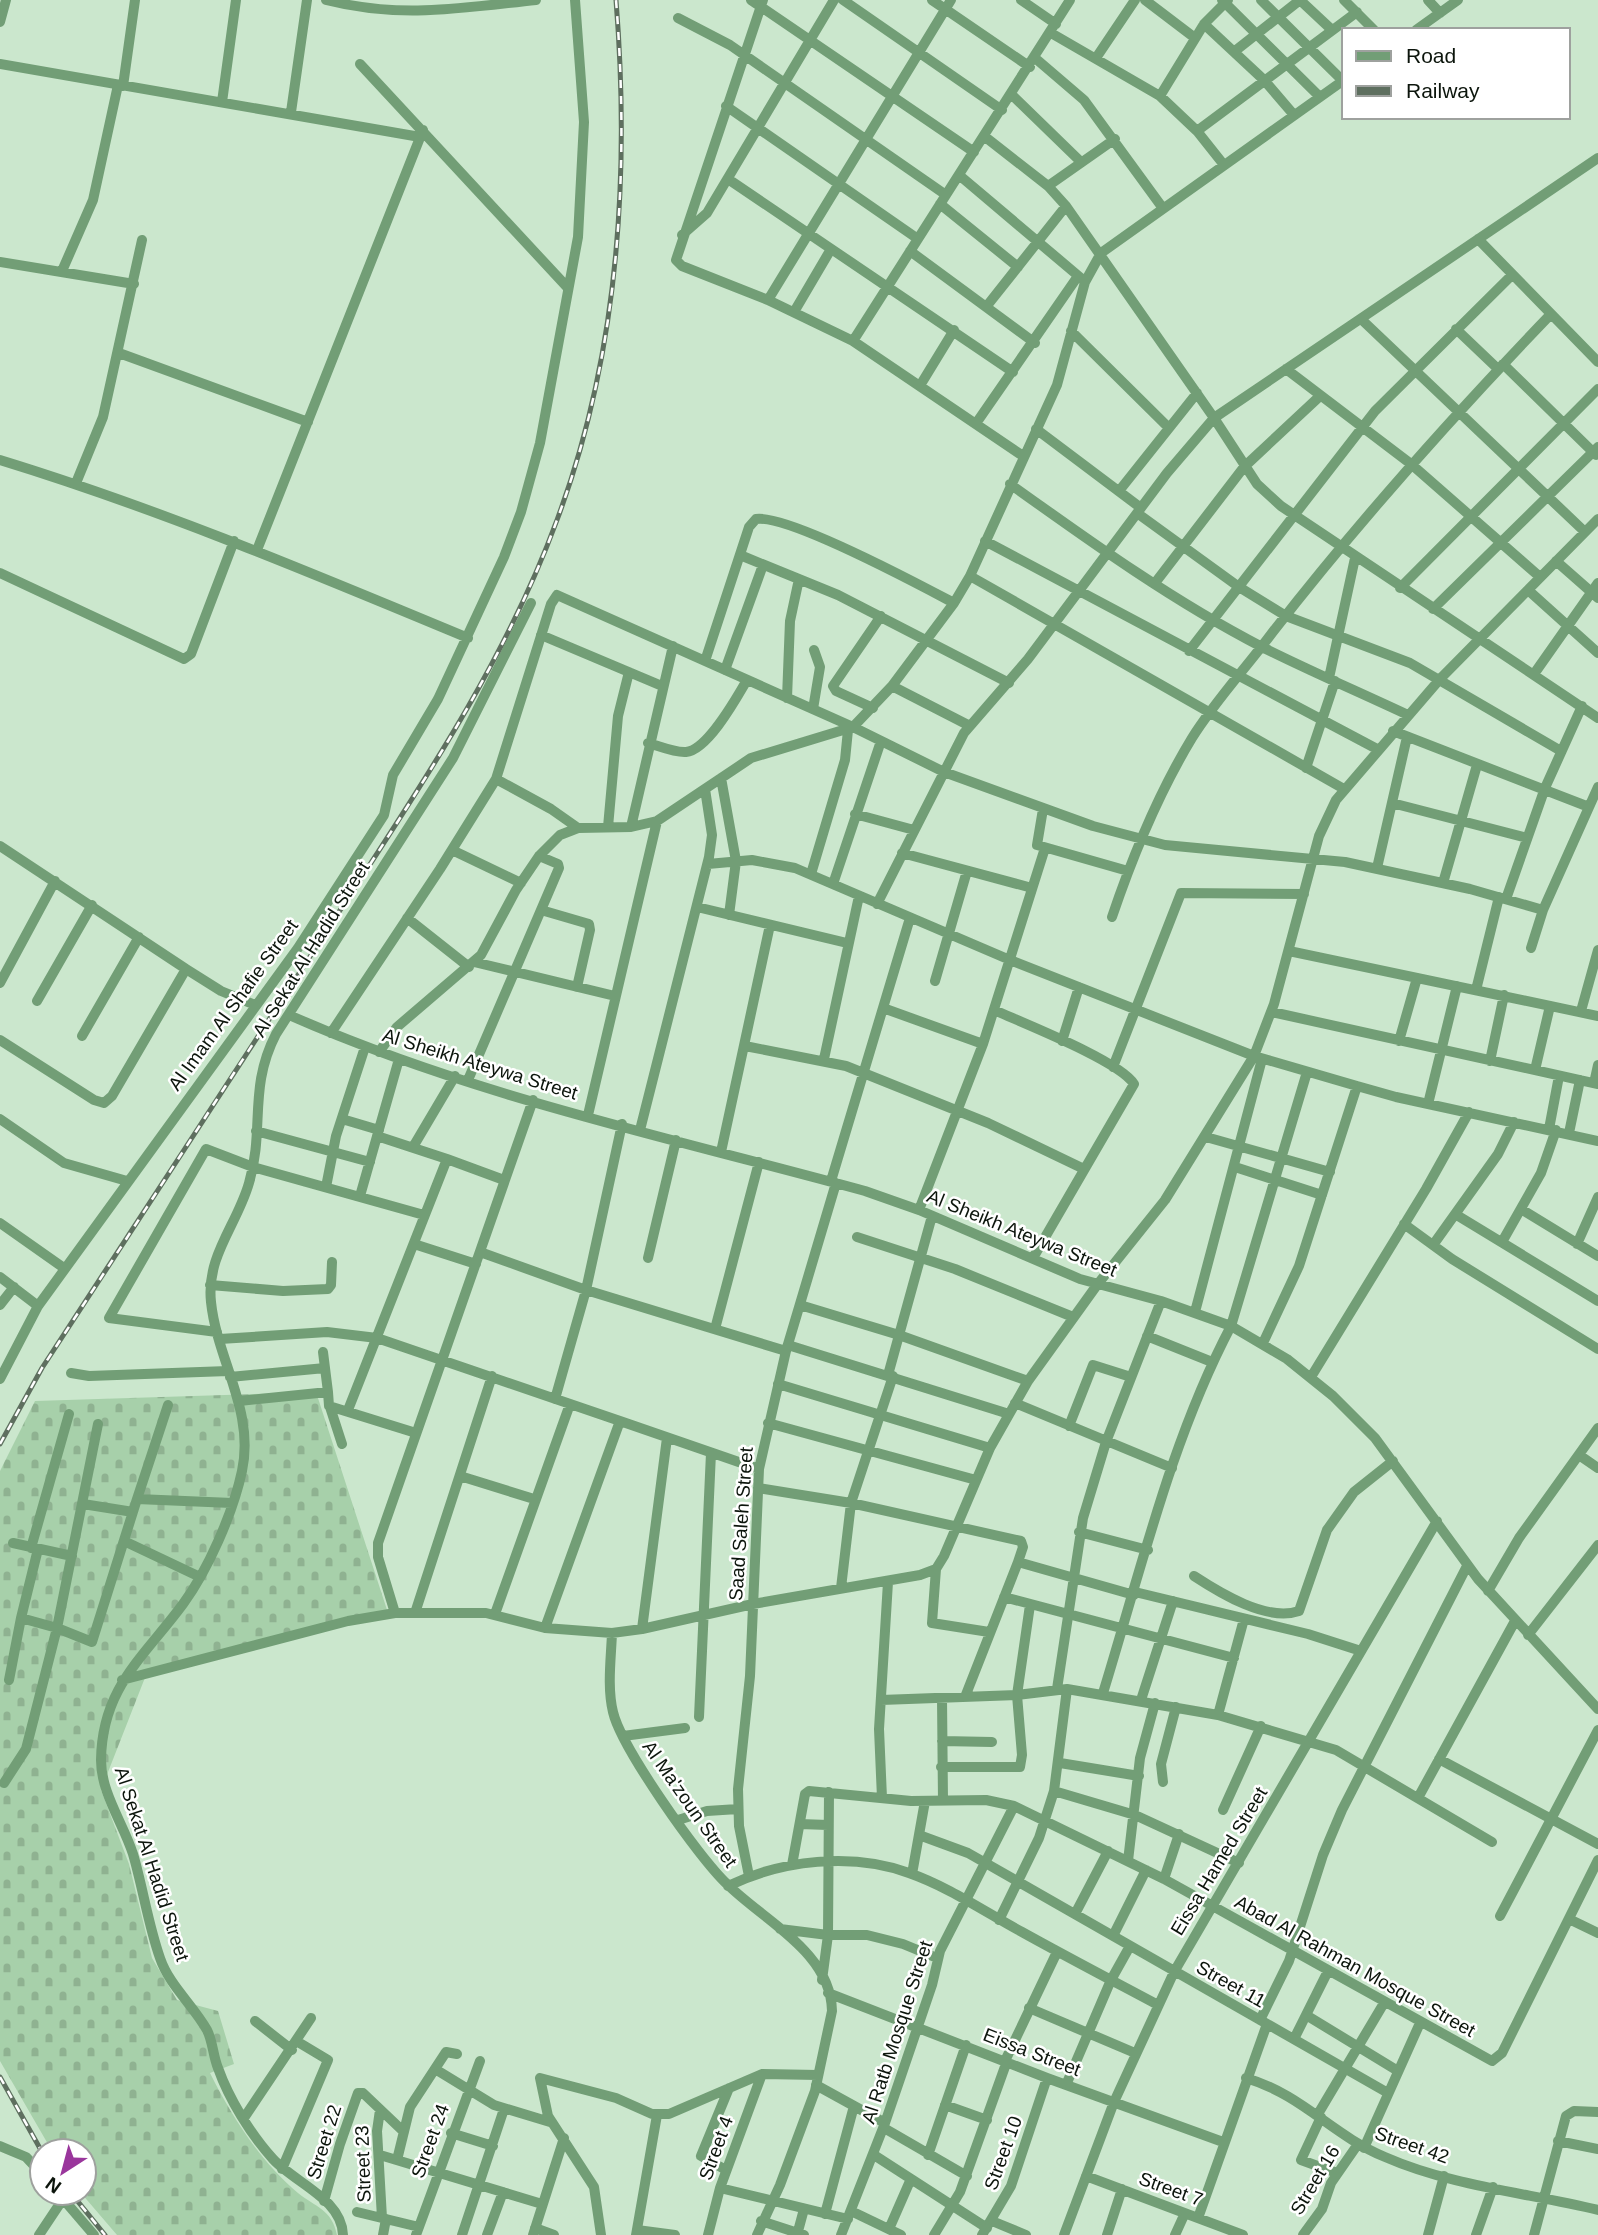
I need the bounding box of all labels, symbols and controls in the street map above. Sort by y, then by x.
legend [1342,28,1570,119]
text: Road [1406,44,1456,67]
text: Railway [1406,79,1480,102]
street label: Al Sekat Al Hadid Street [248,857,374,1041]
street label: Al Imam Al Shafie Street [164,915,302,1094]
street label: Al Sheikh Ateywa Street [380,1024,581,1104]
street label: Al Sheikh Ateywa Street [924,1185,1121,1281]
street label: Saad Saleh Street [725,1446,757,1602]
street label: Al Ma'zoun Street [639,1737,742,1872]
street label: Al Sekat Al Hadid Street [111,1764,194,1964]
street label: Eissa Hamed Street [1166,1783,1272,1939]
street label: Abad Al Rahman Mosque Street [1231,1891,1479,2041]
street label: Al Ratb Mosque Street [857,1937,937,2126]
street label: Street 11 [1193,1956,1269,2012]
street label: Eissa Street [980,2024,1084,2080]
street label: Street 24 [407,2101,453,2181]
street label: Street 22 [303,2102,345,2182]
street label: Street 4 [695,2113,737,2183]
street label: Street 10 [980,2113,1026,2193]
street label: Street 42 [1372,2123,1452,2167]
street label: Street 23 [351,2125,375,2203]
north arrow [28,2137,98,2207]
street label: Street 16 [1286,2142,1344,2218]
street label: Street 7 [1136,2168,1206,2210]
text: N [42,2173,65,2198]

